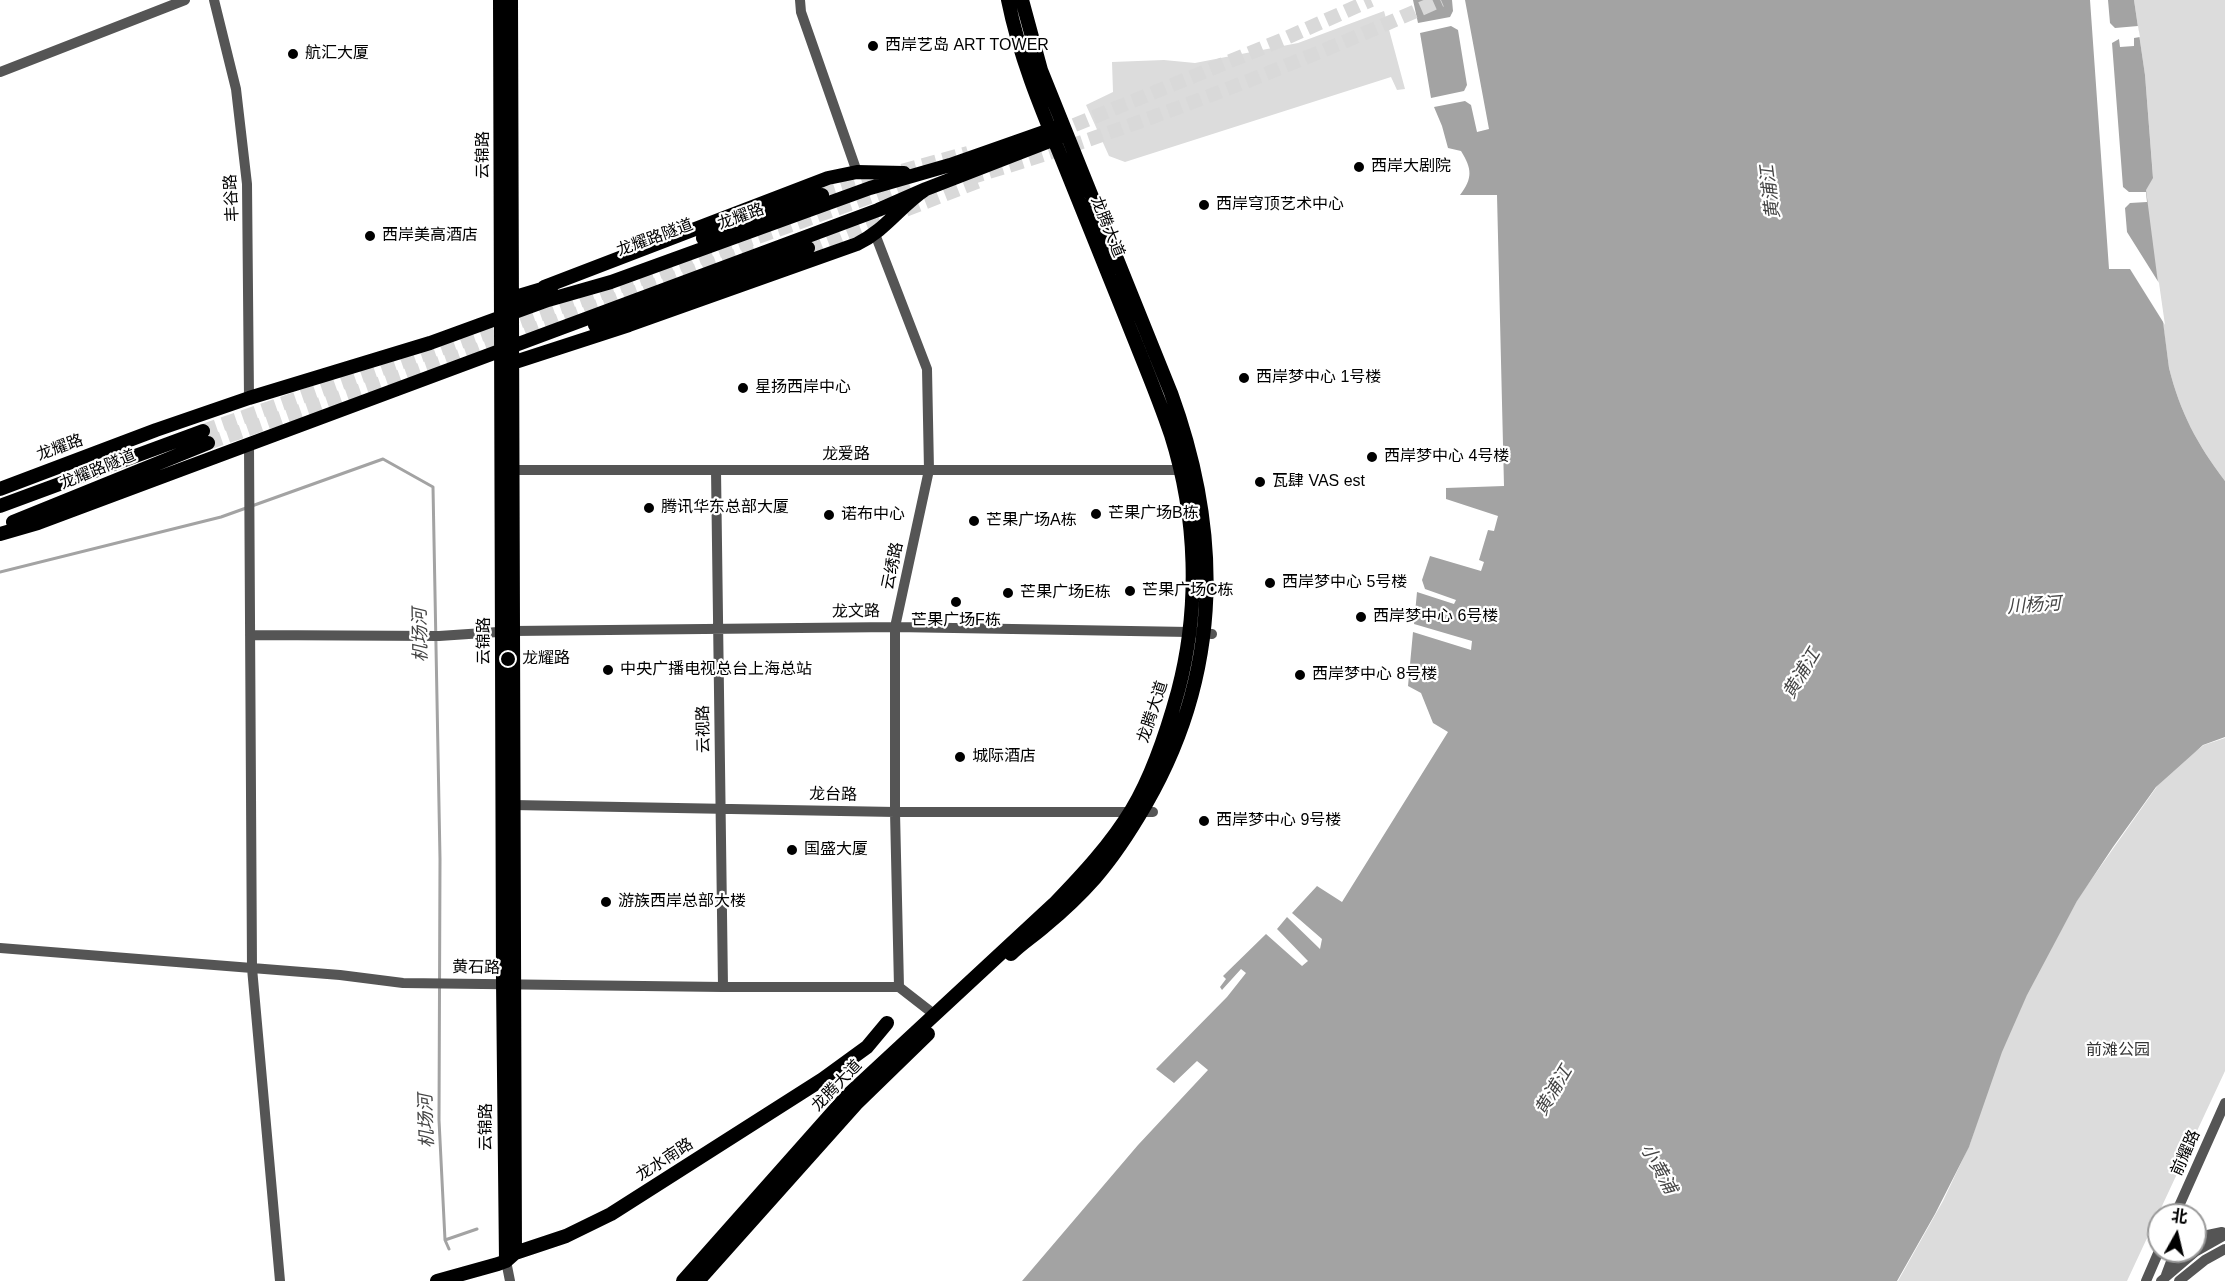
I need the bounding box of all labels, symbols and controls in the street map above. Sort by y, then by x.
place label: 西岸艺岛 ART TOWER [885,36,1049,56]
marker: 西岸艺岛 ART TOWER [866,39,880,53]
place label: 航汇大厦 [305,44,369,64]
marker: 航汇大厦 [286,47,300,61]
street label: 云锦路 [474,131,494,179]
place label: 西岸大剧院 [1371,157,1451,177]
marker: 西岸大剧院 [1352,160,1366,174]
water label: 黄浦江 [1757,164,1785,220]
street label: 丰谷路 [221,174,243,222]
street label: 龙腾大道 [1086,194,1128,260]
place label: 西岸穹顶艺术中心 [1216,195,1344,215]
marker: 西岸穹顶艺术中心 [1197,198,1211,212]
street label: 龙耀路 [715,200,767,234]
street label: 龙耀路隧道 [614,215,696,261]
place label: 西岸美高酒店 [382,226,478,246]
marker: 西岸美高酒店 [363,229,377,243]
place label: 西岸梦中心 1号楼 [1256,368,1381,388]
marker: 西岸梦中心 1号楼 [1237,371,1251,385]
place label: 星扬西岸中心 [755,378,851,398]
marker: 星扬西岸中心 [736,381,750,395]
street label: 龙耀路 [34,431,86,465]
street label: 龙爱路 [822,445,870,465]
street label: 龙耀路隧道 [57,446,139,494]
place label: 西岸梦中心 4号楼 [1384,447,1509,467]
marker: 西岸梦中心 4号楼 [1365,450,1379,464]
place label: 瓦肆 VAS est [1272,472,1365,492]
marker: 瓦肆 VAS est [1253,475,1267,489]
place label: 腾讯华东总部大厦 [661,498,789,518]
marker: 腾讯华东总部大厦 [642,501,656,515]
place label: 芒果广场B栋 [1108,504,1199,524]
place label: 诺布中心 [841,505,905,525]
marker: 芒果广场B栋 [1089,507,1103,521]
marker: 诺布中心 [822,508,836,522]
place label: 芒果广场A栋 [986,511,1077,531]
marker: 芒果广场A栋 [967,514,981,528]
street label: 云绣路 [879,541,907,591]
place label: 西岸梦中心 5号楼 [1282,573,1407,593]
marker: 西岸梦中心 5号楼 [1263,576,1277,590]
place label: 芒果广场C栋 [1142,581,1234,601]
place label: 芒果广场E栋 [1020,583,1111,603]
marker: 芒果广场C栋 [1123,584,1137,598]
marker: 芒果广场E栋 [1001,586,1015,600]
water label: 川杨河 [2006,593,2062,619]
marker: 芒果广场F栋 [949,595,963,609]
street label: 龙文路 [832,602,880,622]
place label: 西岸梦中心 6号楼 [1373,607,1498,627]
water label: 机场河 [410,608,432,662]
marker: 西岸梦中心 6号楼 [1354,610,1368,624]
place label: 芒果广场F栋 [911,611,1001,631]
street label: 云锦路 [475,617,495,665]
water label: 黄浦江 [1779,645,1825,703]
place label: 龙耀路 [522,649,570,669]
marker: 龙耀路 [499,650,517,668]
place label: 中央广播电视总台上海总站 [620,660,812,680]
marker: 中央广播电视总台上海总站 [601,663,615,677]
place label: 西岸梦中心 8号楼 [1312,665,1437,685]
marker: 西岸梦中心 8号楼 [1293,668,1307,682]
street label: 龙腾大道 [1134,679,1172,745]
street label: 云视路 [694,705,714,753]
place label: 城际酒店 [972,747,1036,767]
marker: 城际酒店 [953,750,967,764]
street label: 龙台路 [809,785,857,805]
place label: 西岸梦中心 9号楼 [1216,811,1341,831]
marker: 西岸梦中心 9号楼 [1197,814,1211,828]
place label: 国盛大厦 [804,840,868,860]
marker: 国盛大厦 [785,843,799,857]
place label: 游族西岸总部大楼 [618,892,746,912]
marker: 游族西岸总部大楼 [599,895,613,909]
street label: 黄石路 [452,958,500,978]
park label: 前滩公园 [2086,1041,2150,1061]
street label: 龙腾大道 [808,1056,866,1116]
water label: 黄浦江 [1531,1062,1577,1120]
water label: 机场河 [415,1094,439,1148]
street label: 云锦路 [477,1103,497,1151]
street label: 前耀路 [2167,1127,2205,1179]
street label: 龙水南路 [633,1135,697,1185]
water label: 小黄浦 [1635,1140,1681,1198]
north arrow [2147,1203,2207,1263]
text: 北 [2170,1207,2188,1226]

